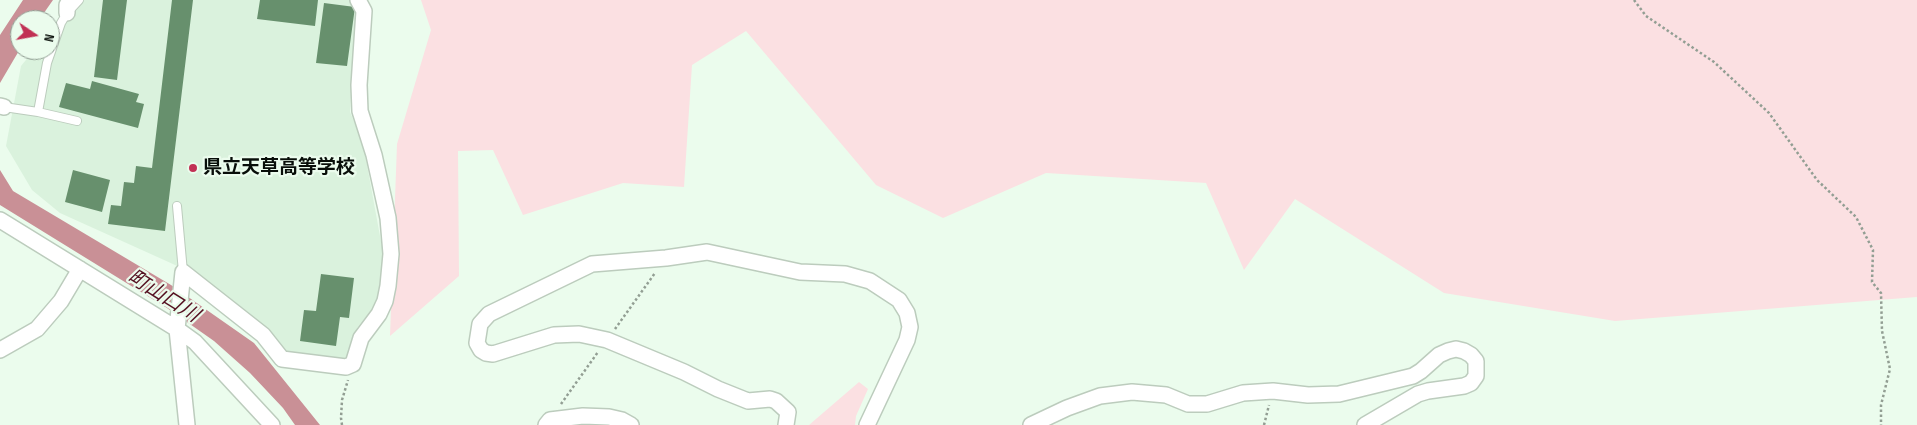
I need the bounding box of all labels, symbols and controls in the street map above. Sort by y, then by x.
north arrow [10,10,60,60]
text: N [40,33,58,43]
place label: 県立天草高等学校 [203,157,355,179]
marker: 県立天草高等学校 [187,162,199,174]
water label: 町山口川 [123,266,203,328]

